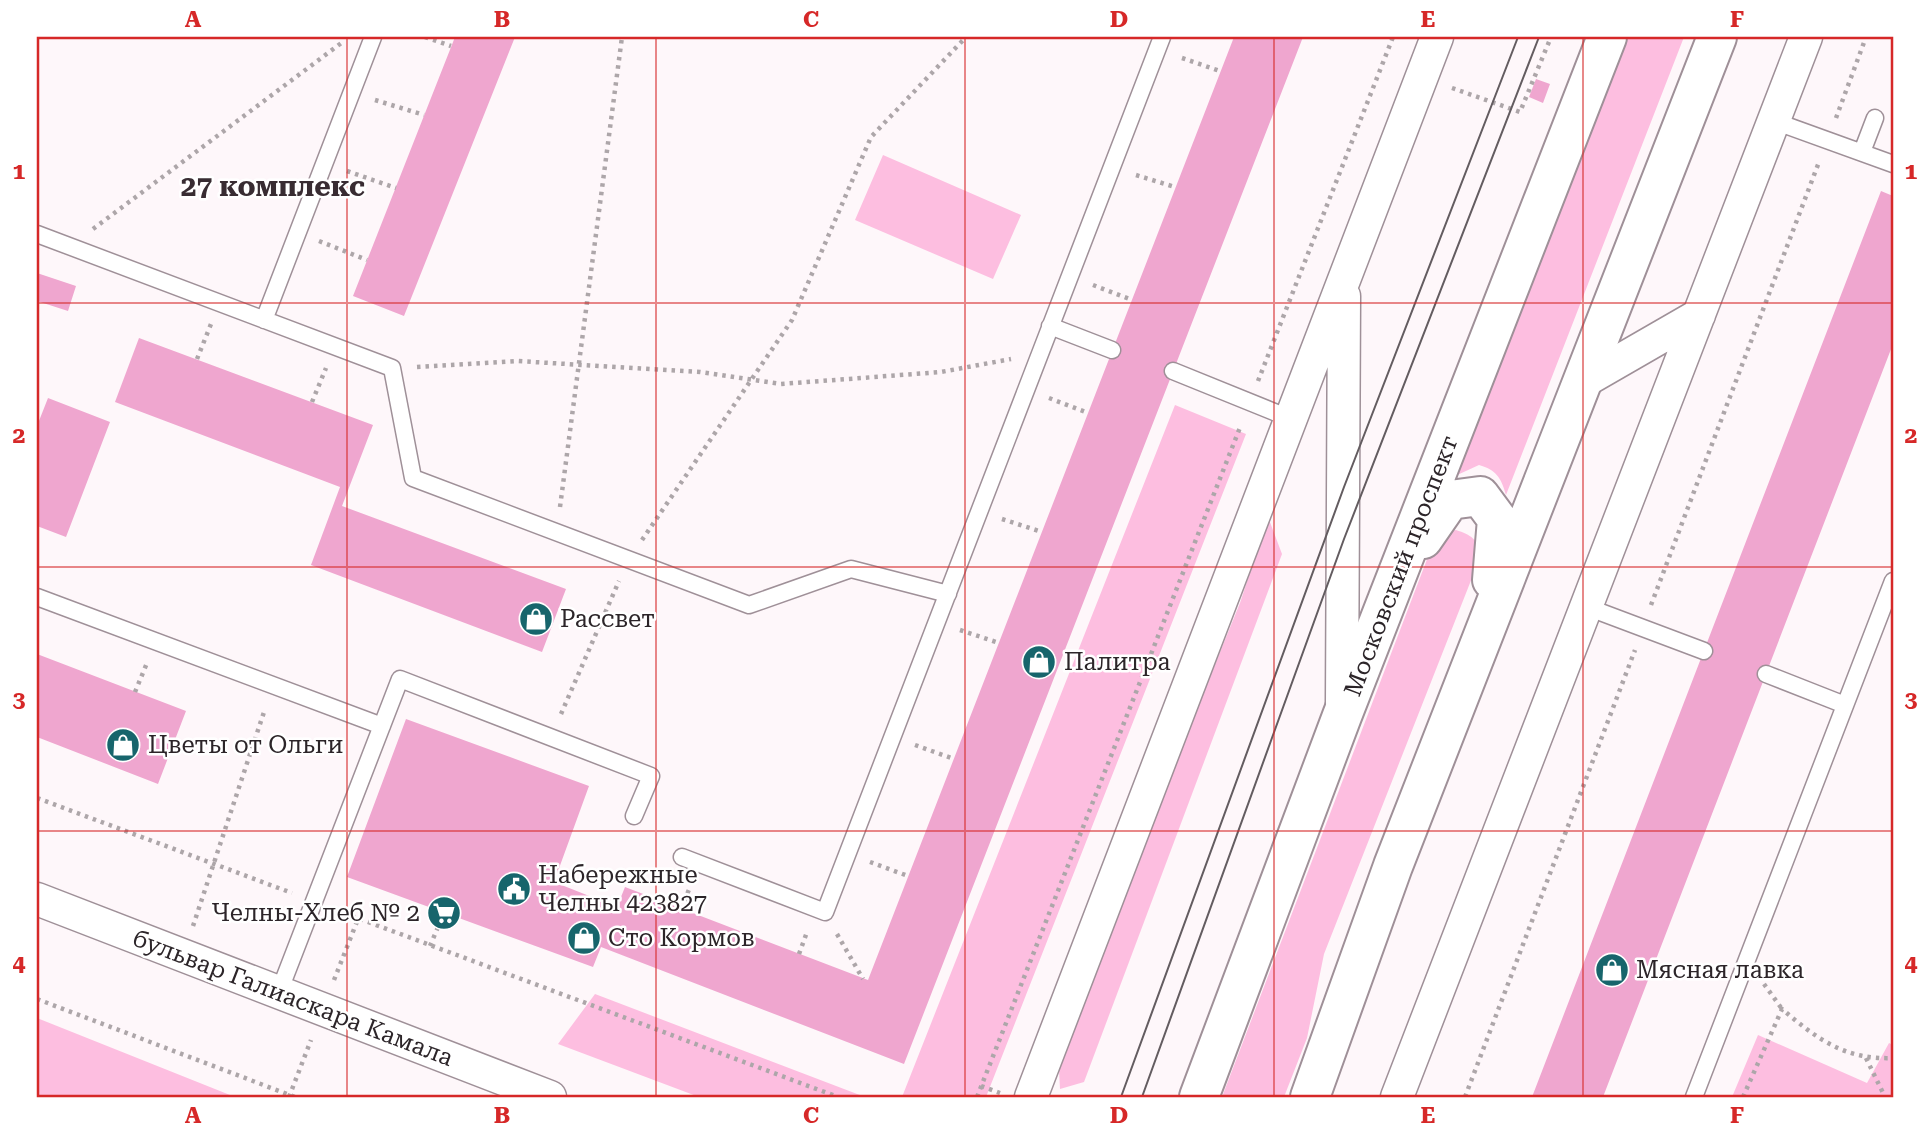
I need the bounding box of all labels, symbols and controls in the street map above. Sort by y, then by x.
text: A [185,6,202,33]
text: B [494,6,510,33]
text: C [803,6,819,33]
text: D [1110,6,1128,33]
text: E [1421,6,1435,33]
text: F [1730,6,1744,33]
text: 1 [13,158,26,185]
text: 1 [1905,158,1918,185]
district label: 27 комплекс [181,170,365,203]
text: 2 [13,422,25,449]
text: 2 [1905,422,1917,449]
street label: Московский проспект [1338,432,1464,700]
shop icon: Рассвет [517,600,555,638]
place label: Рассвет [560,605,655,633]
shop icon: Палитра [1020,643,1058,681]
place label: Палитра [1064,648,1170,676]
text: 3 [13,686,26,713]
text: 3 [1905,686,1918,713]
shop icon: Цветы от Ольги [104,726,142,764]
place label: Цветы от Ольги [148,731,343,759]
place label: Набережные Челны 423827 [538,861,707,917]
public building icon: Набережные Челны 423827 [495,870,533,908]
supermarket icon: Челны-Хлеб № 2 [425,894,463,932]
place label: Челны-Хлеб № 2 [211,899,420,927]
shop icon: Сто Кормов [565,919,603,957]
street label: бульвар Галиаскара Камала [129,924,457,1072]
place label: Сто Кормов [608,924,755,952]
text: 4 [13,950,26,977]
text: 4 [1905,950,1918,977]
shop icon: Мясная лавка [1593,951,1631,989]
place label: Мясная лавка [1636,956,1804,984]
text: A [185,1102,202,1129]
text: B [494,1102,510,1129]
text: C [803,1102,819,1129]
text: D [1110,1102,1128,1129]
text: E [1421,1102,1435,1129]
text: F [1730,1102,1744,1129]

